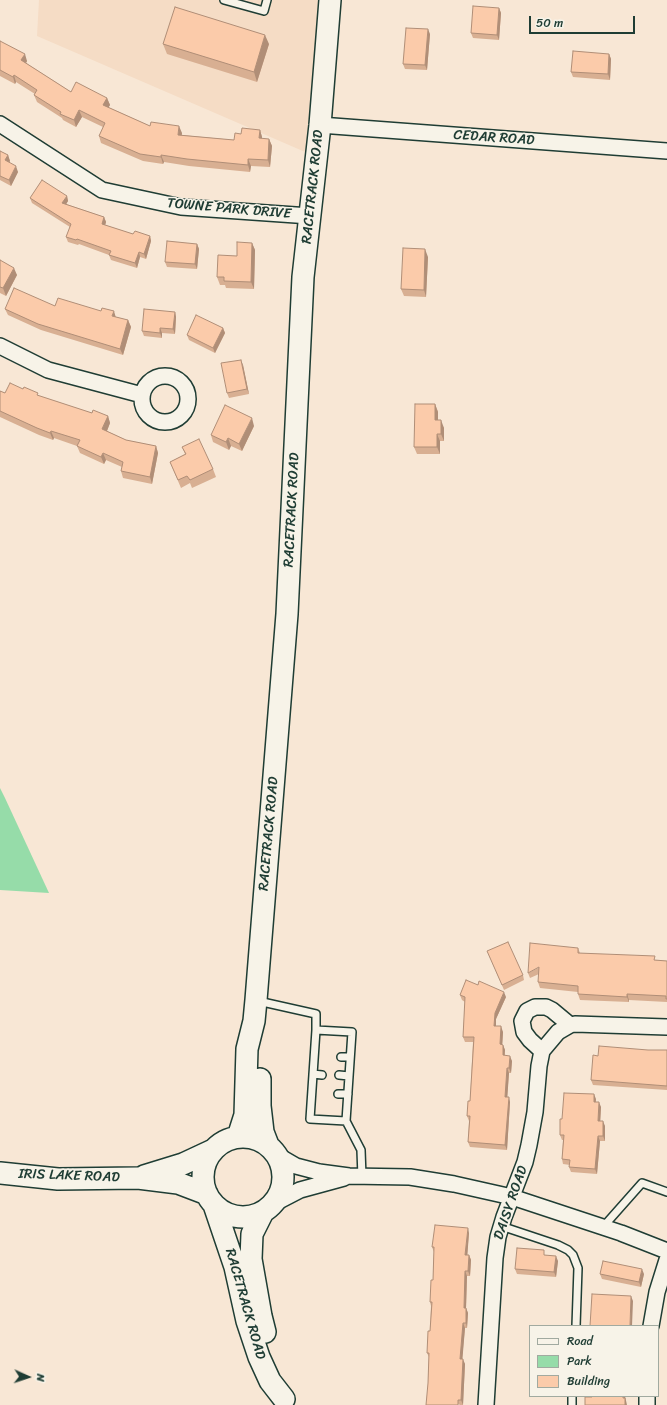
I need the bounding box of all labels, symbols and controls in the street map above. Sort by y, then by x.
scale bar [531,8,637,34]
text: 50 m [536,12,563,34]
street label: CEDAR ROAD [453,127,535,149]
street label: RACETRACK ROAD [299,129,327,245]
street label: TOWNE PARK DRIVE [166,195,292,223]
street label: RACETRACK ROAD [281,452,303,568]
street label: RACETRACK ROAD [256,776,282,892]
street label: DAISY ROAD [491,1164,531,1242]
street label: IRIS LAKE ROAD [18,1166,120,1186]
street label: RACETRACK ROAD [221,1247,269,1361]
legend [529,1325,659,1397]
text: Road [567,1330,593,1352]
text: Park [567,1350,592,1372]
north arrow [8,1357,48,1397]
text: Building [567,1370,610,1392]
text: N [31,1373,50,1382]

